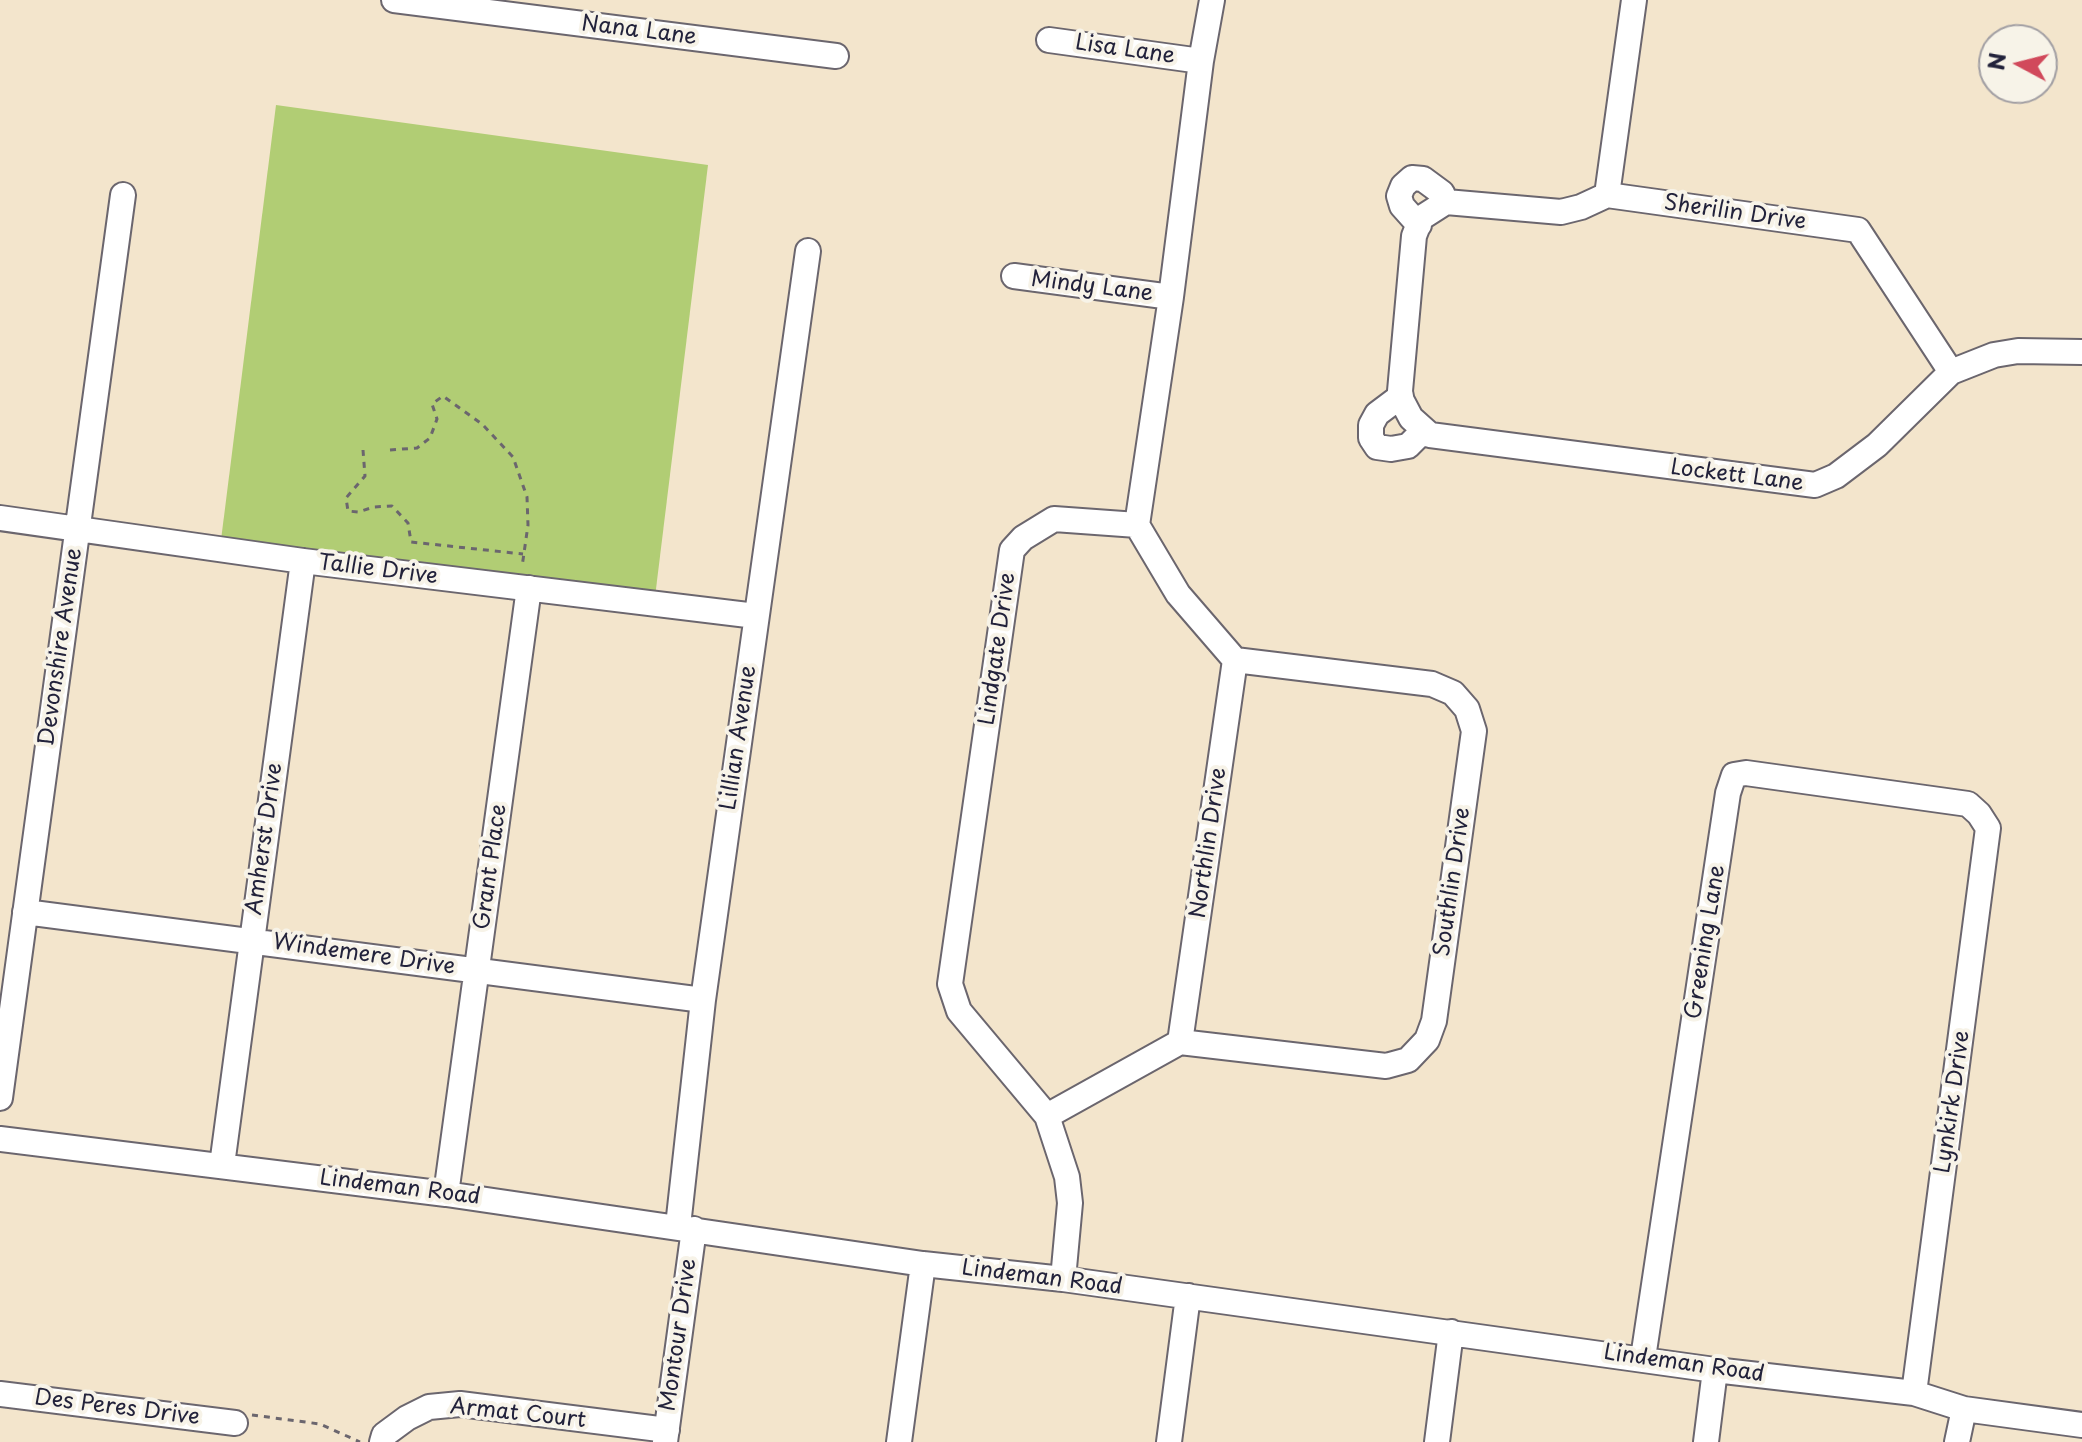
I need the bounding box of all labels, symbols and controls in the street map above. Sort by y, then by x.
street label: Nana Lane [580,11,698,51]
north arrow [1978,24,2058,104]
street label: Lisa Lane [1073,30,1177,70]
text: N [1978,51,2013,72]
street label: Sherilin Drive [1662,190,1808,236]
street label: Mindy Lane [1029,266,1155,308]
street label: Lockett Lane [1669,455,1805,497]
street label: Devonshire Avenue [34,546,88,748]
street label: Tallie Drive [317,550,439,590]
street label: Lindgate Drive [974,571,1022,727]
street label: Lillian Avenue [716,664,762,812]
street label: Amherst Drive [241,761,289,917]
street label: Northlin Drive [1185,766,1233,920]
street label: Grant Place [469,803,513,931]
street label: Southlin Drive [1429,806,1477,958]
street label: Greening Lane [1681,863,1731,1021]
street label: Windemere Drive [271,929,457,981]
street label: Lynkirk Drive [1930,1029,1976,1175]
street label: Lindeman Road [318,1165,482,1211]
street label: Lindeman Road [960,1255,1124,1301]
street label: Montour Drive [655,1257,703,1413]
street label: Lindeman Road [1602,1340,1766,1388]
street label: Des Peres Drive [33,1385,201,1431]
street label: Armat Court [449,1394,587,1434]

